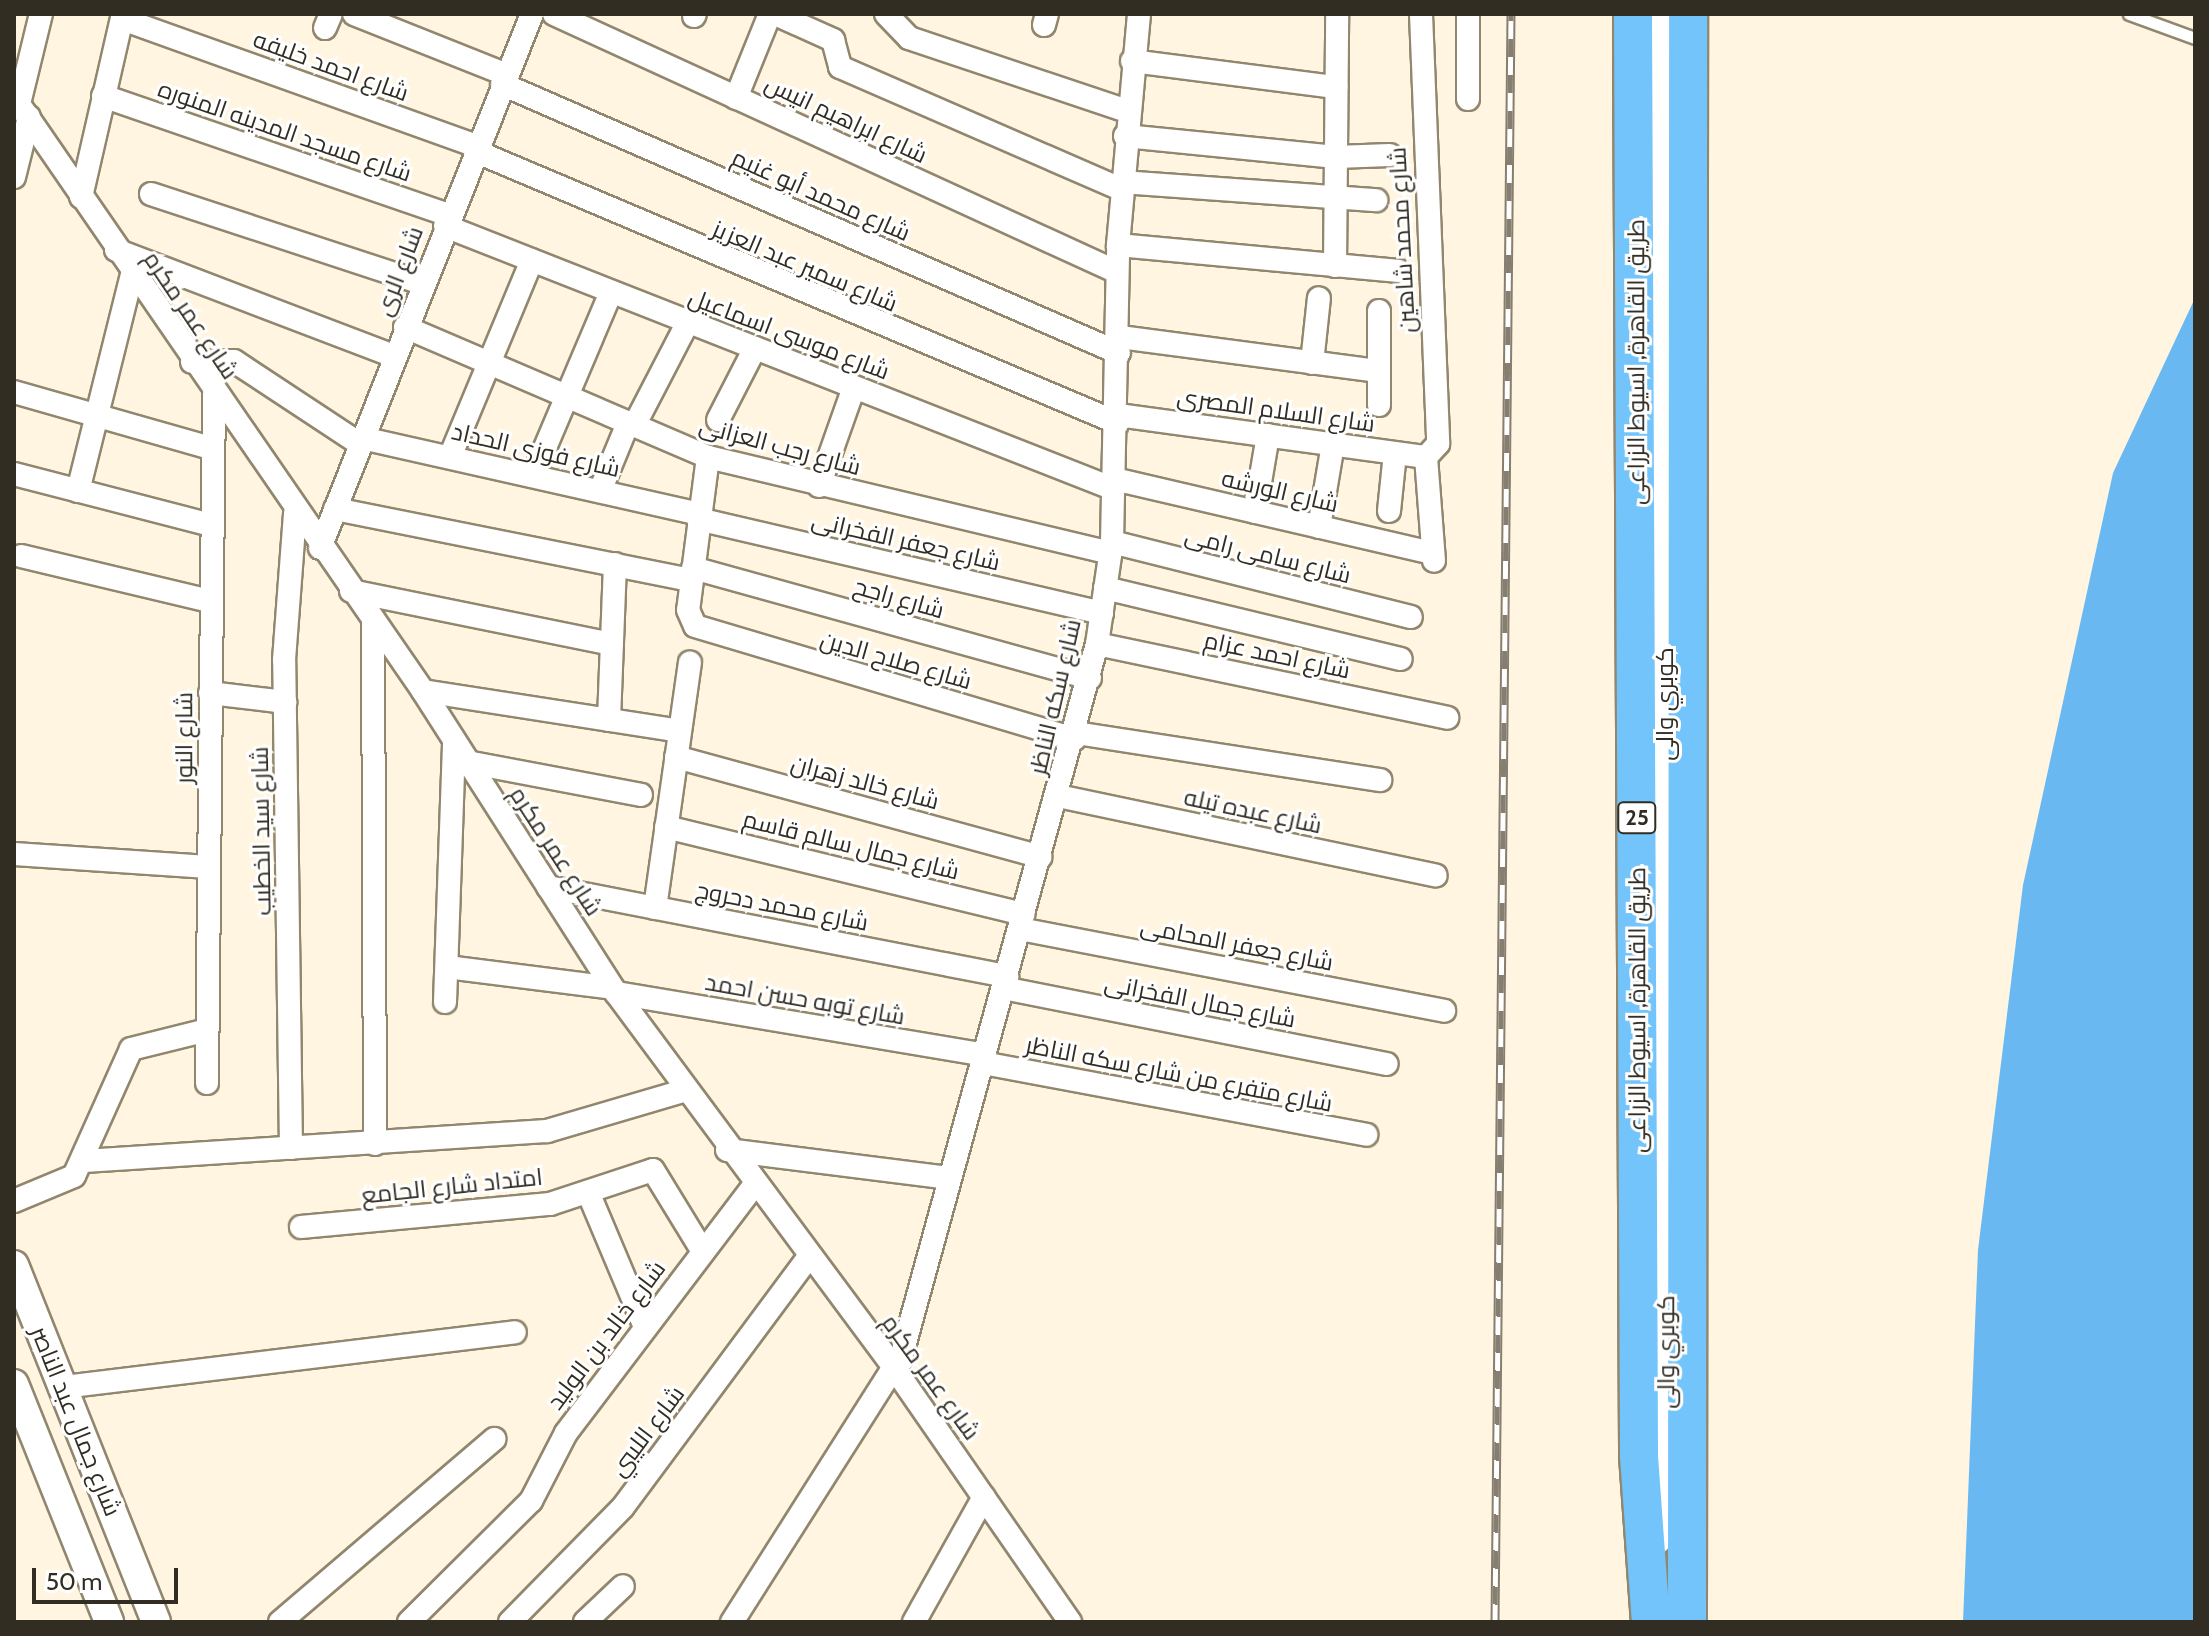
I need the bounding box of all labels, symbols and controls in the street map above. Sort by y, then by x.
street label: شارع احمد خليفه [249,25,413,107]
street label: شارع ابراهيم انيس [760,69,932,169]
street label: شارع مسجد المدينه المنوره [155,74,415,188]
street label: شارع محمد أبو غنيم [727,143,915,247]
street label: شارع محمد شاهين [1383,146,1421,334]
street label: شارع سمير عبد العزيز [708,214,902,318]
street label: طريق القاهرة, اسيوط الزراعى [1622,219,1650,505]
street label: شارع الرى [369,222,429,320]
street label: شارع عمر مكرم [138,245,244,385]
street label: شارع موسى اسماعيل [684,282,894,386]
street label: شارع السلام المصرى [1175,382,1377,438]
street label: شارع رجب العزانى [696,411,864,481]
street label: شارع فوزى الحداد [449,417,623,483]
street label: شارع الورشه [1219,464,1341,518]
street label: شارع جعفر الفخرانى [809,505,1003,577]
street label: شارع سامى رامى [1182,520,1354,590]
street label: شارع راجح [850,571,948,625]
street label: شارع سكه الناظر [1023,616,1087,778]
street label: شارع صلاح الدين [817,625,975,695]
street label: شارع احمد عزام [1201,625,1353,685]
street label: كوبري والى [1651,647,1679,761]
street label: شارع النور [170,692,198,784]
street label: شارع سيد الخطيب [245,746,277,916]
street label: شارع خالد زهران [788,748,942,816]
street label: شارع عمر مكرم [504,781,608,921]
street label: شارع عبده تيله [1181,782,1325,840]
road number: 25 [1617,800,1657,836]
street label: شارع جمال سالم قاسم [740,804,962,886]
street label: طريق القاهرة, اسيوط الزراعى [1623,867,1651,1153]
street label: شارع محمد دحروج [693,875,871,937]
street label: شارع جعفر المحامى [1138,911,1336,977]
street label: شارع توبه حسن احمد [703,967,907,1031]
street label: شارع جمال الفخرانى [1102,968,1298,1034]
street label: شارع متفرع من شارع سكه الناظر [1023,1030,1335,1118]
street label: امتداد شارع الجامع [360,1162,544,1210]
street label: شارع خالد بن الوليد [541,1255,671,1415]
street label: كوبري والى [1652,1295,1680,1409]
street label: شارع عمر مكرم [876,1309,986,1445]
street label: شارع جمال عبد الناصر [25,1322,127,1520]
street label: شارع الليبي [604,1380,690,1482]
scale bar [36,1552,182,1602]
text: 50 m [46,1567,102,1596]

